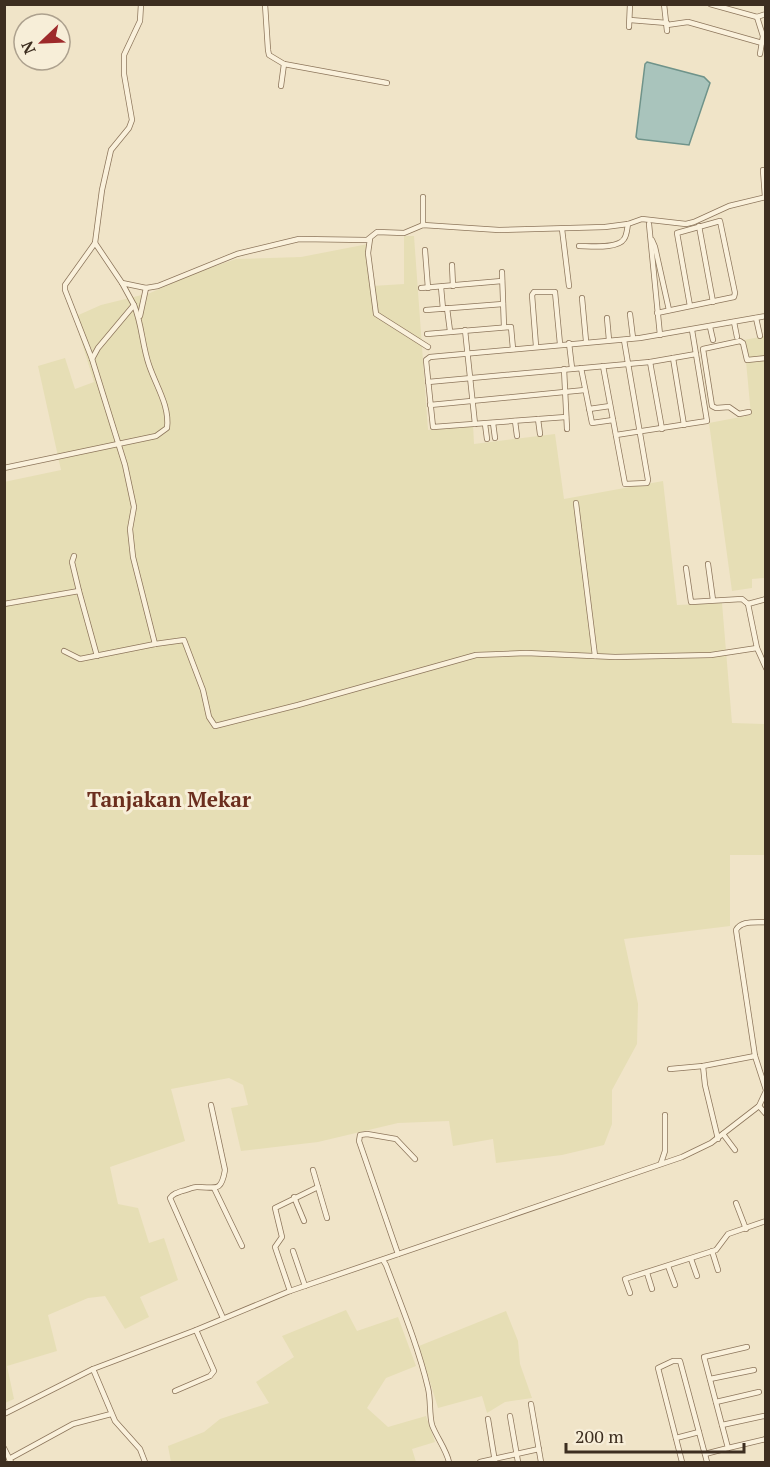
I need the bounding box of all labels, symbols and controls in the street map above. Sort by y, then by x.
north arrow [12,12,72,72]
text: N [16,38,41,58]
district label: Tanjakan Mekar [87,785,251,813]
scale bar [566,1416,744,1454]
text: 200 m [575,1424,624,1448]

